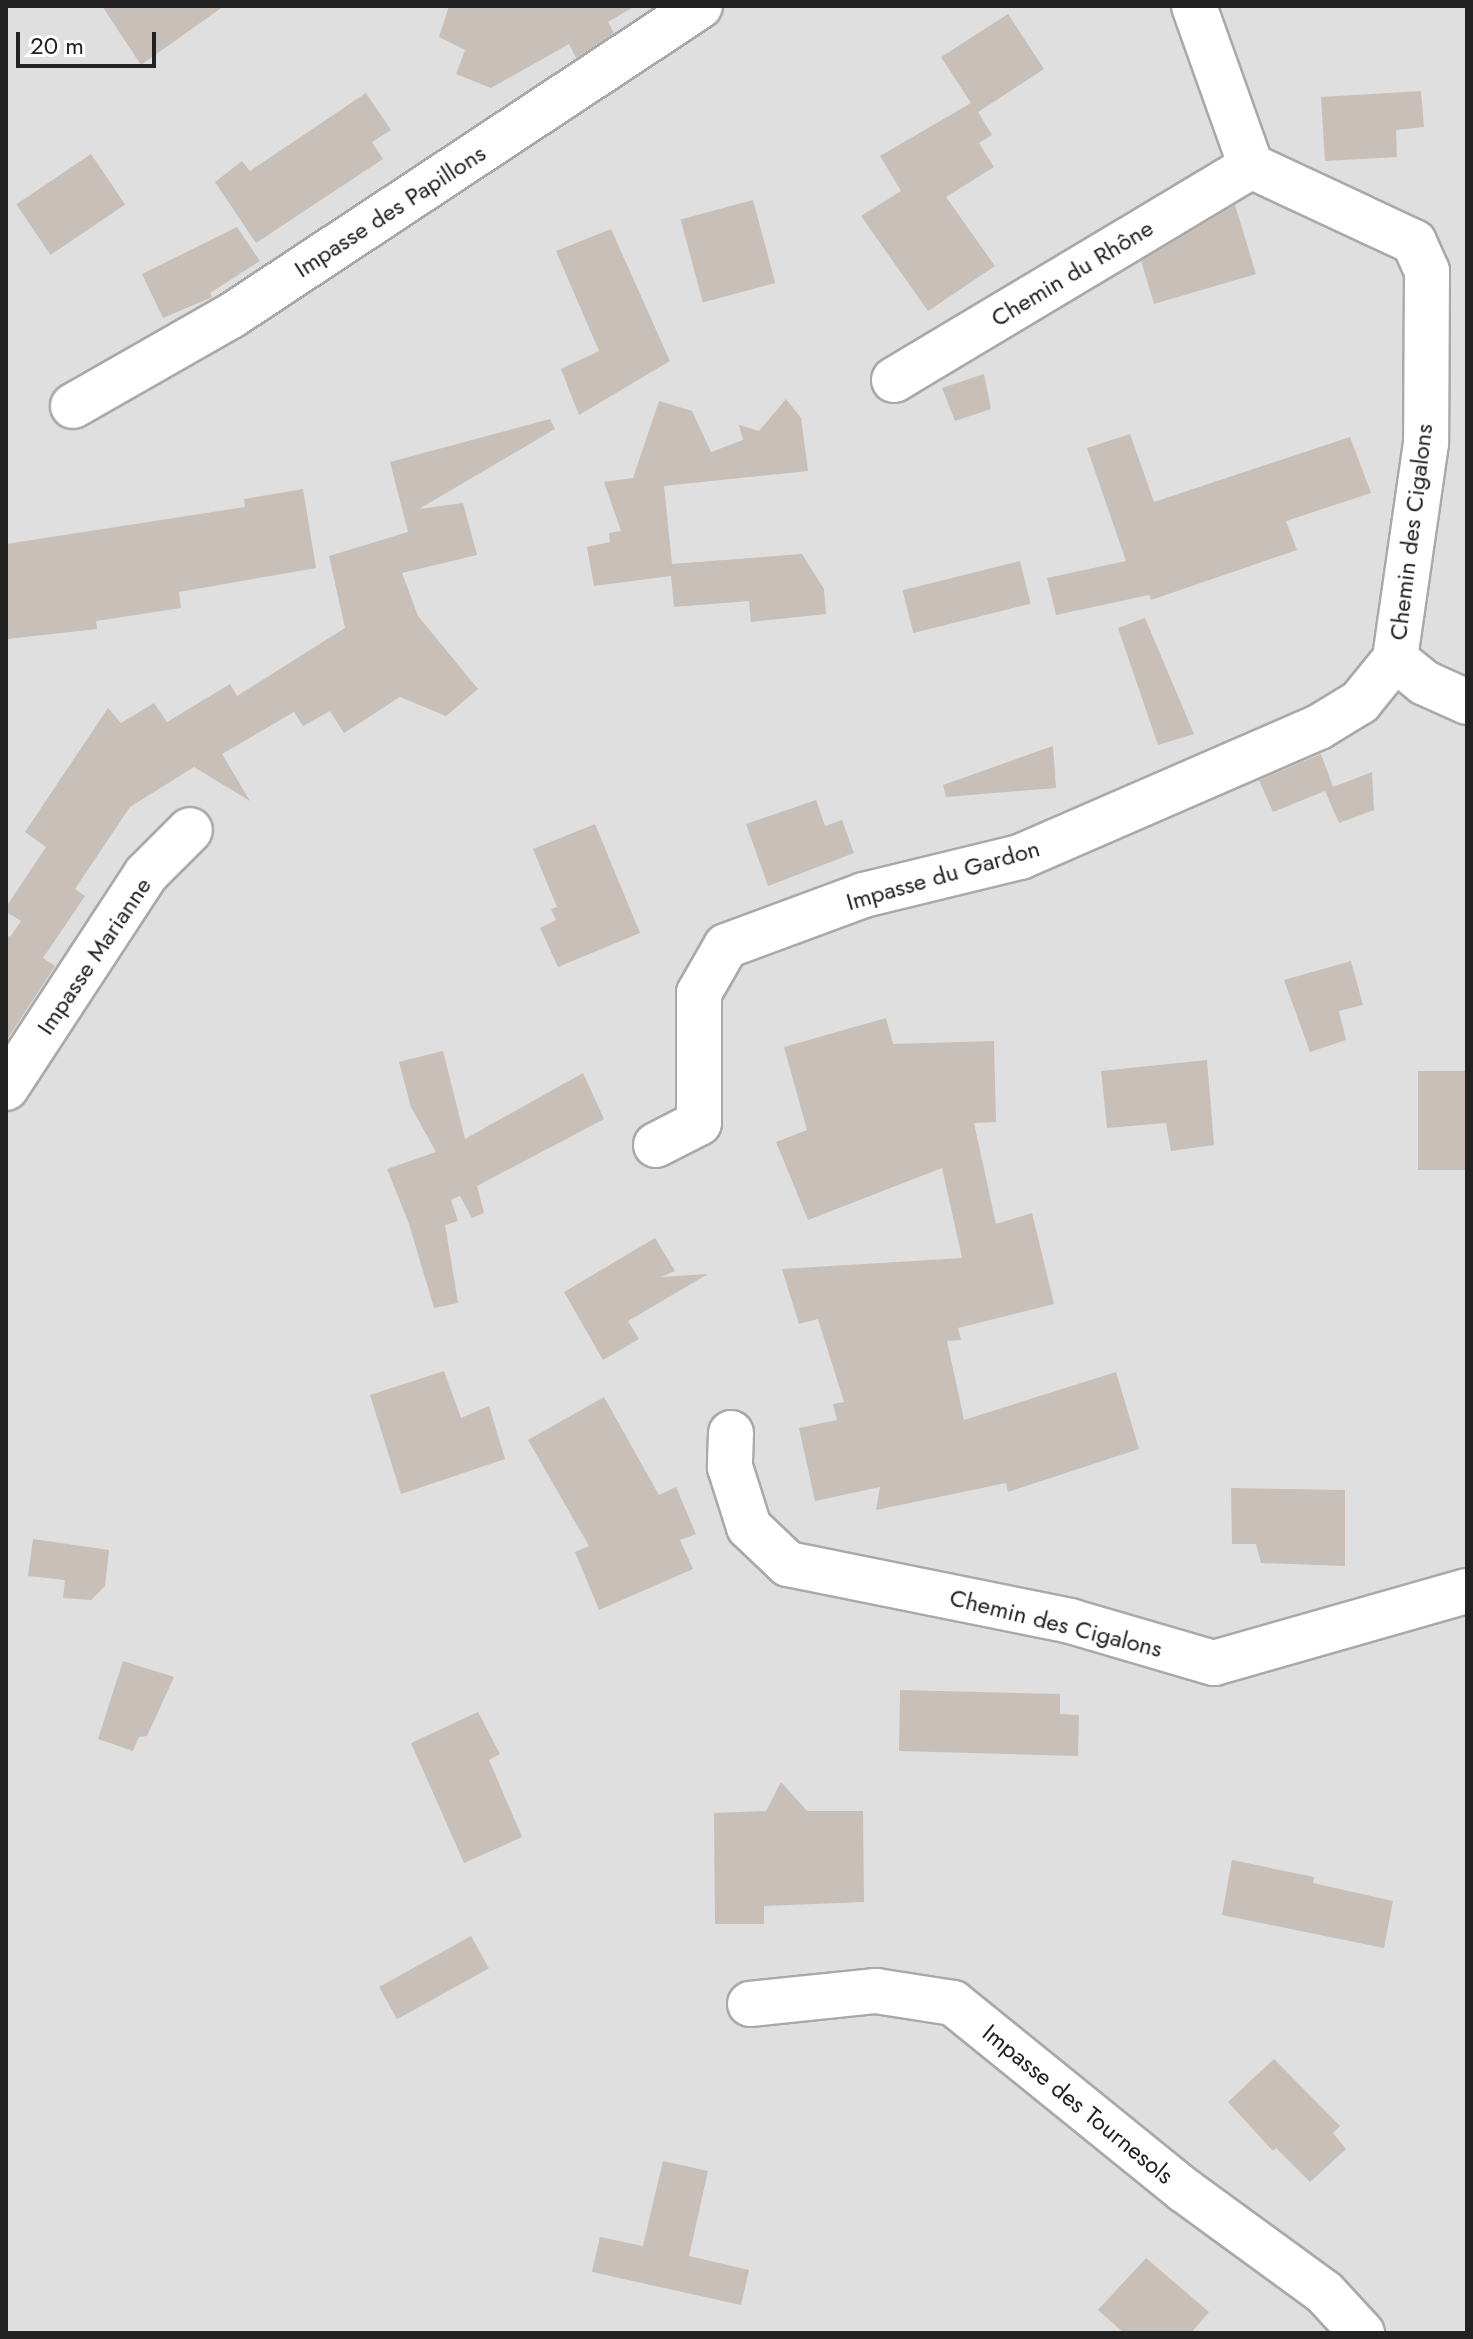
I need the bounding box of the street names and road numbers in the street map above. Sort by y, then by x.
street label: Impasse des Papillons [289,138,491,284]
street label: Chemin du Rhône [986,213,1158,333]
street label: Chemin des Cigalons [1383,422,1439,642]
street label: Impasse du Gardon [843,834,1043,916]
street label: Impasse Marianne [31,872,157,1040]
street label: Chemin des Cigalons [947,1583,1165,1663]
street label: Impasse des Tournesols [977,2018,1179,2190]

